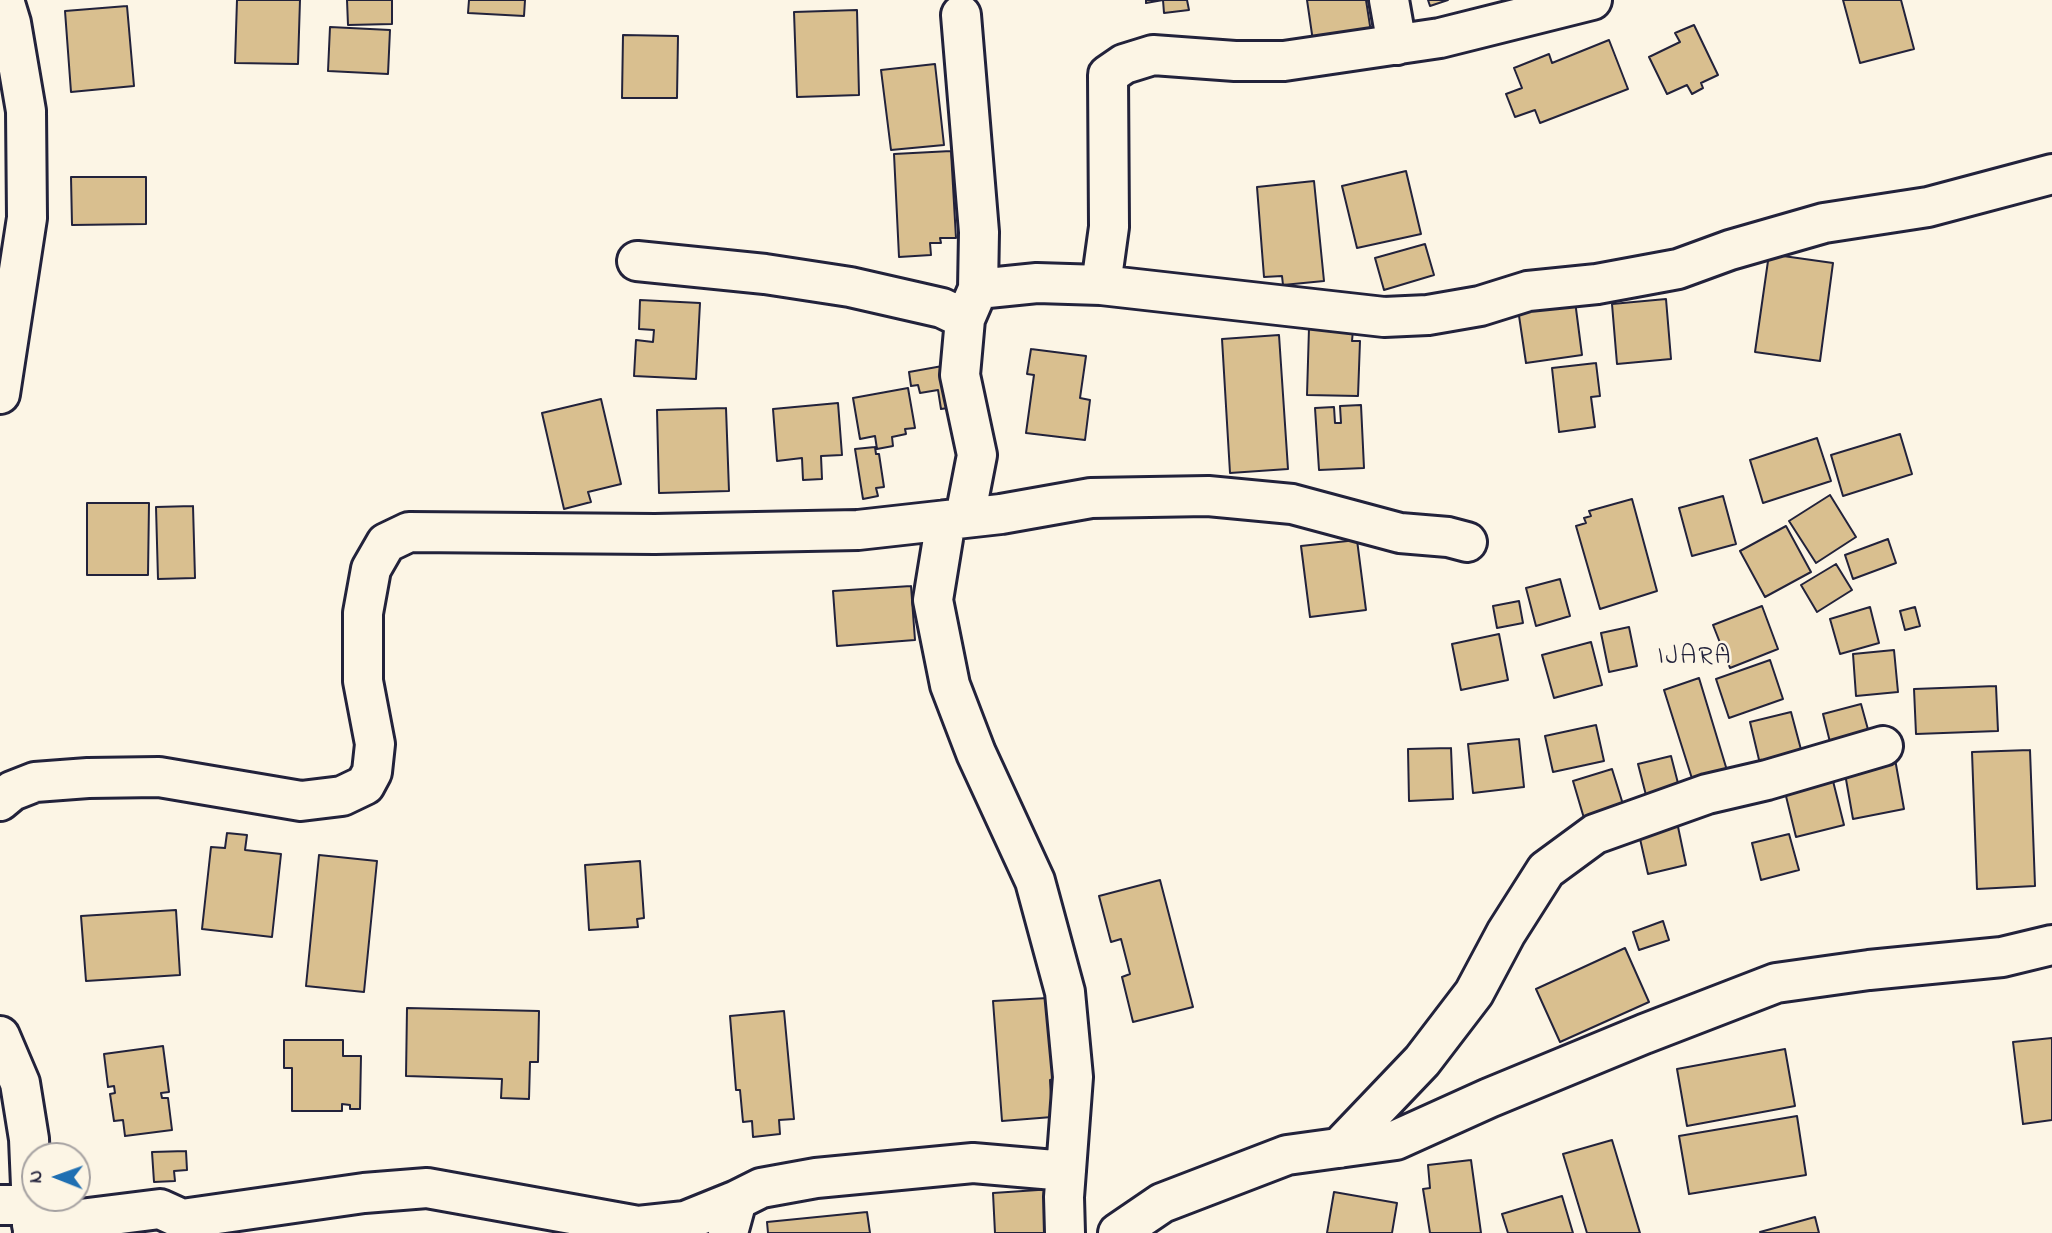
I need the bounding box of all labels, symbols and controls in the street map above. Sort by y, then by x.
district label: IJARA [1658,643,1732,675]
north arrow [21,1142,91,1212]
text: N [23,1170,50,1183]

